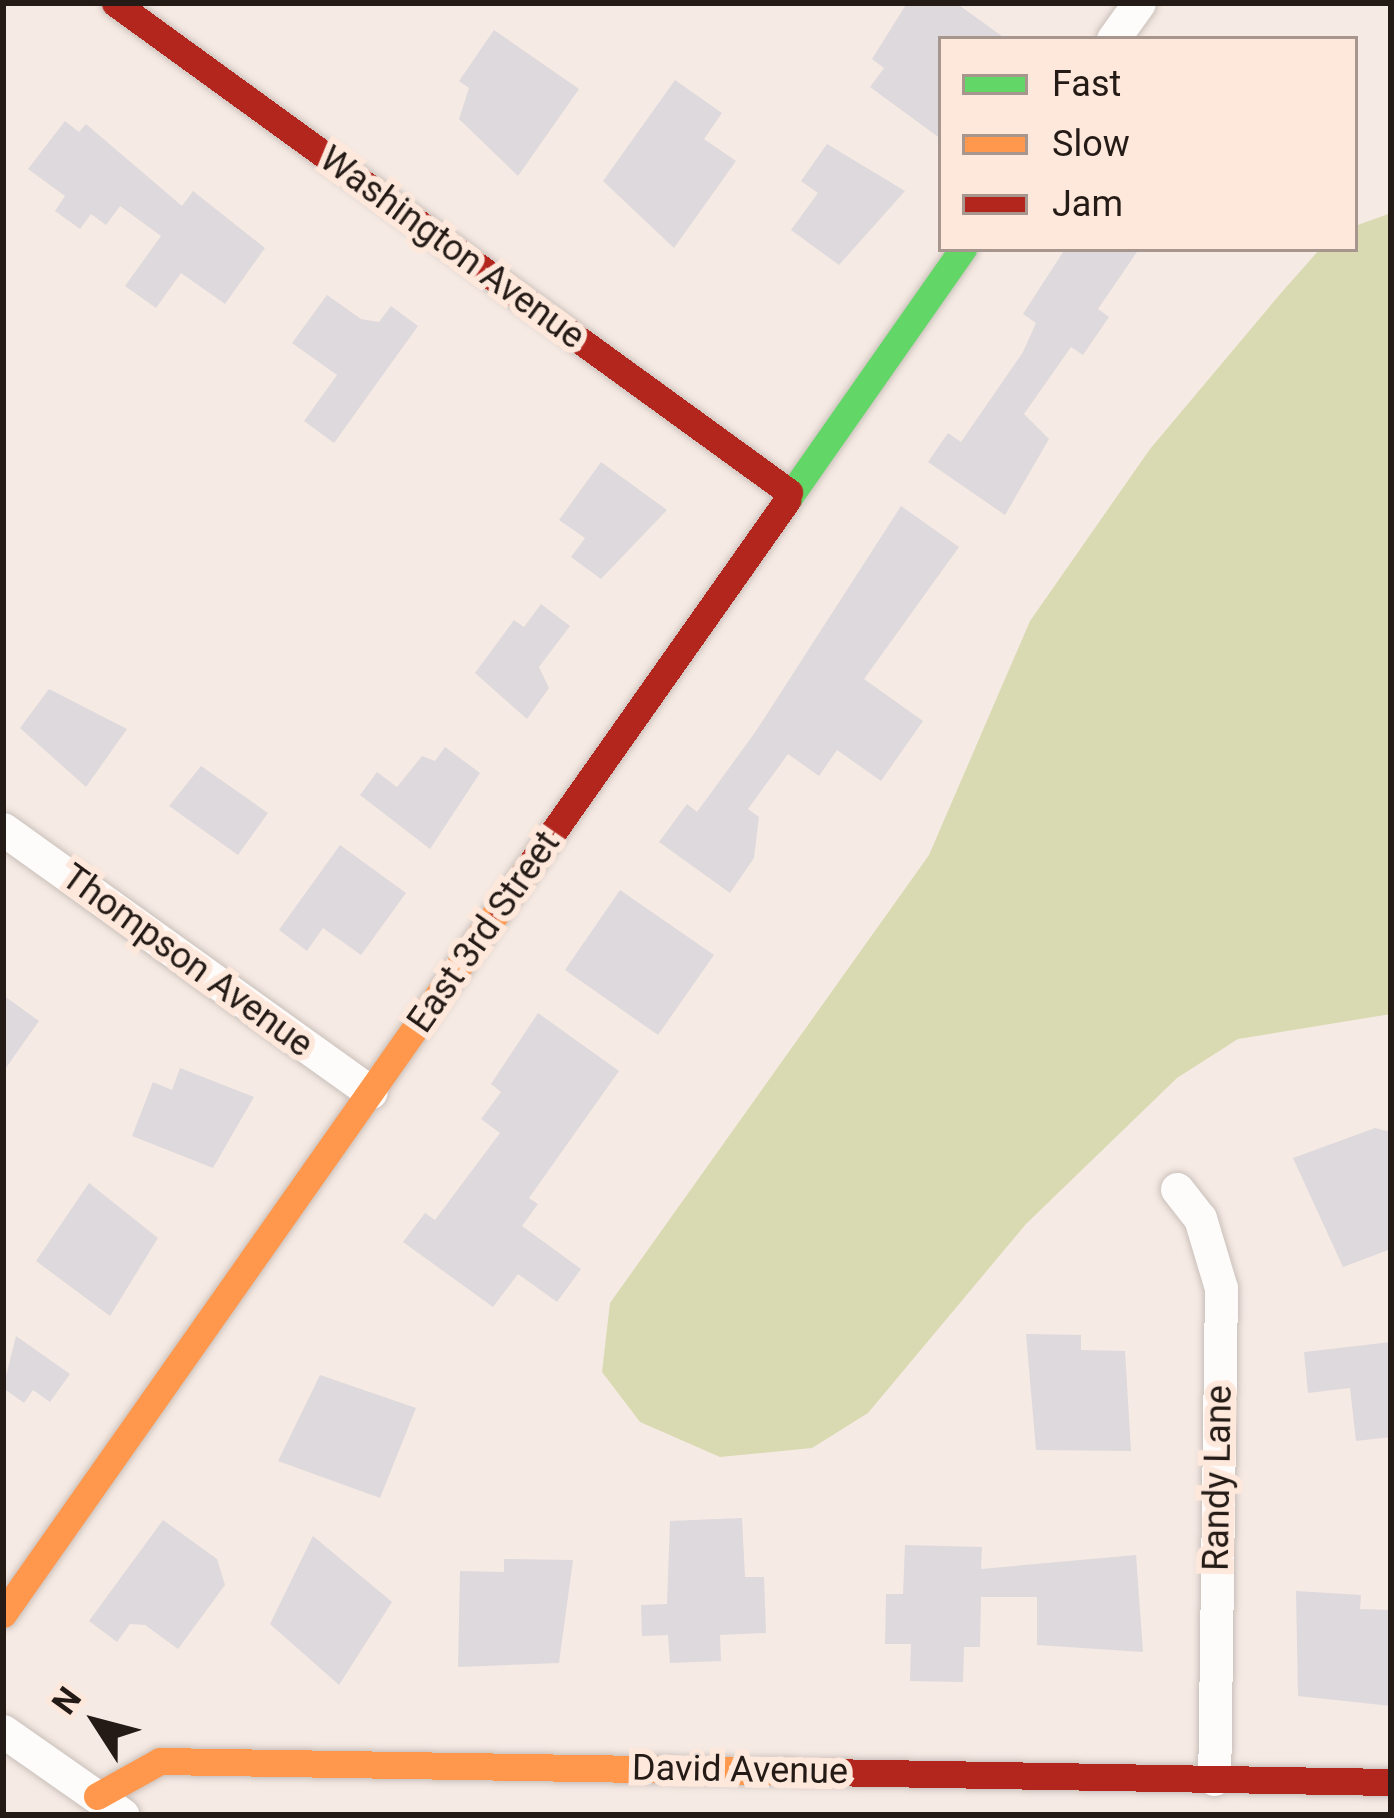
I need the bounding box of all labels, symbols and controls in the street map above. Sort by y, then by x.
legend [938,36,1358,252]
text: Fast [1052,63,1121,105]
text: Slow [1052,123,1130,165]
street label: Washington Avenue [311,137,593,359]
text: Jam [1052,183,1123,225]
street label: East 3rd Street [399,823,569,1041]
street label: Thompson Avenue [53,856,321,1066]
street label: Randy Lane [1195,1385,1241,1571]
north arrow [36,1662,156,1782]
text: N [44,1680,89,1721]
street label: David Avenue [632,1747,848,1793]

